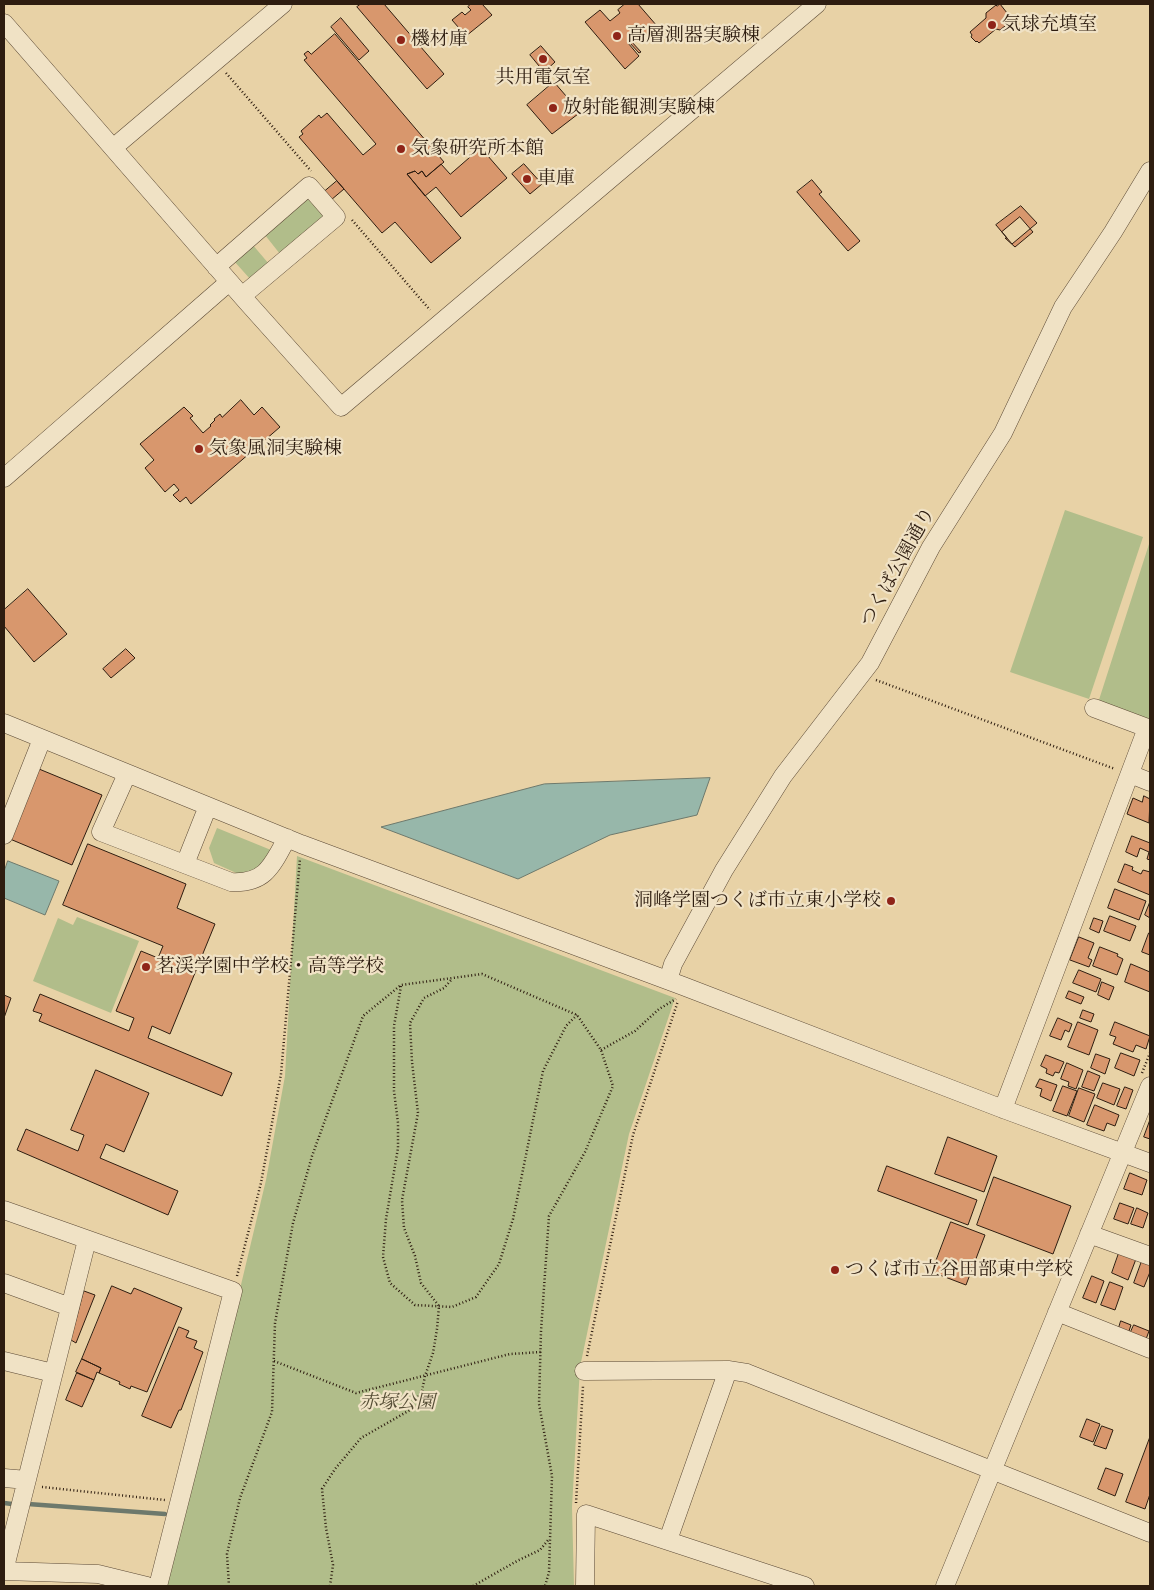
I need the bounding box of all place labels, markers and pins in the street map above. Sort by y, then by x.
place label: 気球充填室 [1002,14,1097,36]
marker: 気球充填室 [986,19,998,31]
place label: 高層測器実験棟 [627,25,760,47]
place label: 機材庫 [411,29,468,51]
marker: 高層測器実験棟 [611,30,623,42]
marker: 機材庫 [395,34,407,46]
marker: 共用電気室 [537,53,549,65]
place label: 共用電気室 [496,67,590,89]
place label: 放射能観測実験棟 [563,97,715,119]
marker: 放射能観測実験棟 [547,102,559,114]
place label: 気象研究所本館 [411,138,544,160]
marker: 気象研究所本館 [395,143,407,155]
place label: 車庫 [537,168,575,190]
marker: 車庫 [521,173,533,185]
place label: 気象風洞実験棟 [209,438,342,460]
marker: 気象風洞実験棟 [193,443,205,455]
place label: 洞峰学園つくば市立東小学校 [634,890,881,912]
marker: 洞峰学園つくば市立東小学校 [885,895,897,907]
place label: 茗渓学園中学校・高等学校 [156,956,384,978]
marker: 茗渓学園中学校・高等学校 [140,961,152,973]
place label: つくば市立谷田部東中学校 [845,1259,1073,1281]
marker: つくば市立谷田部東中学校 [829,1264,841,1276]

